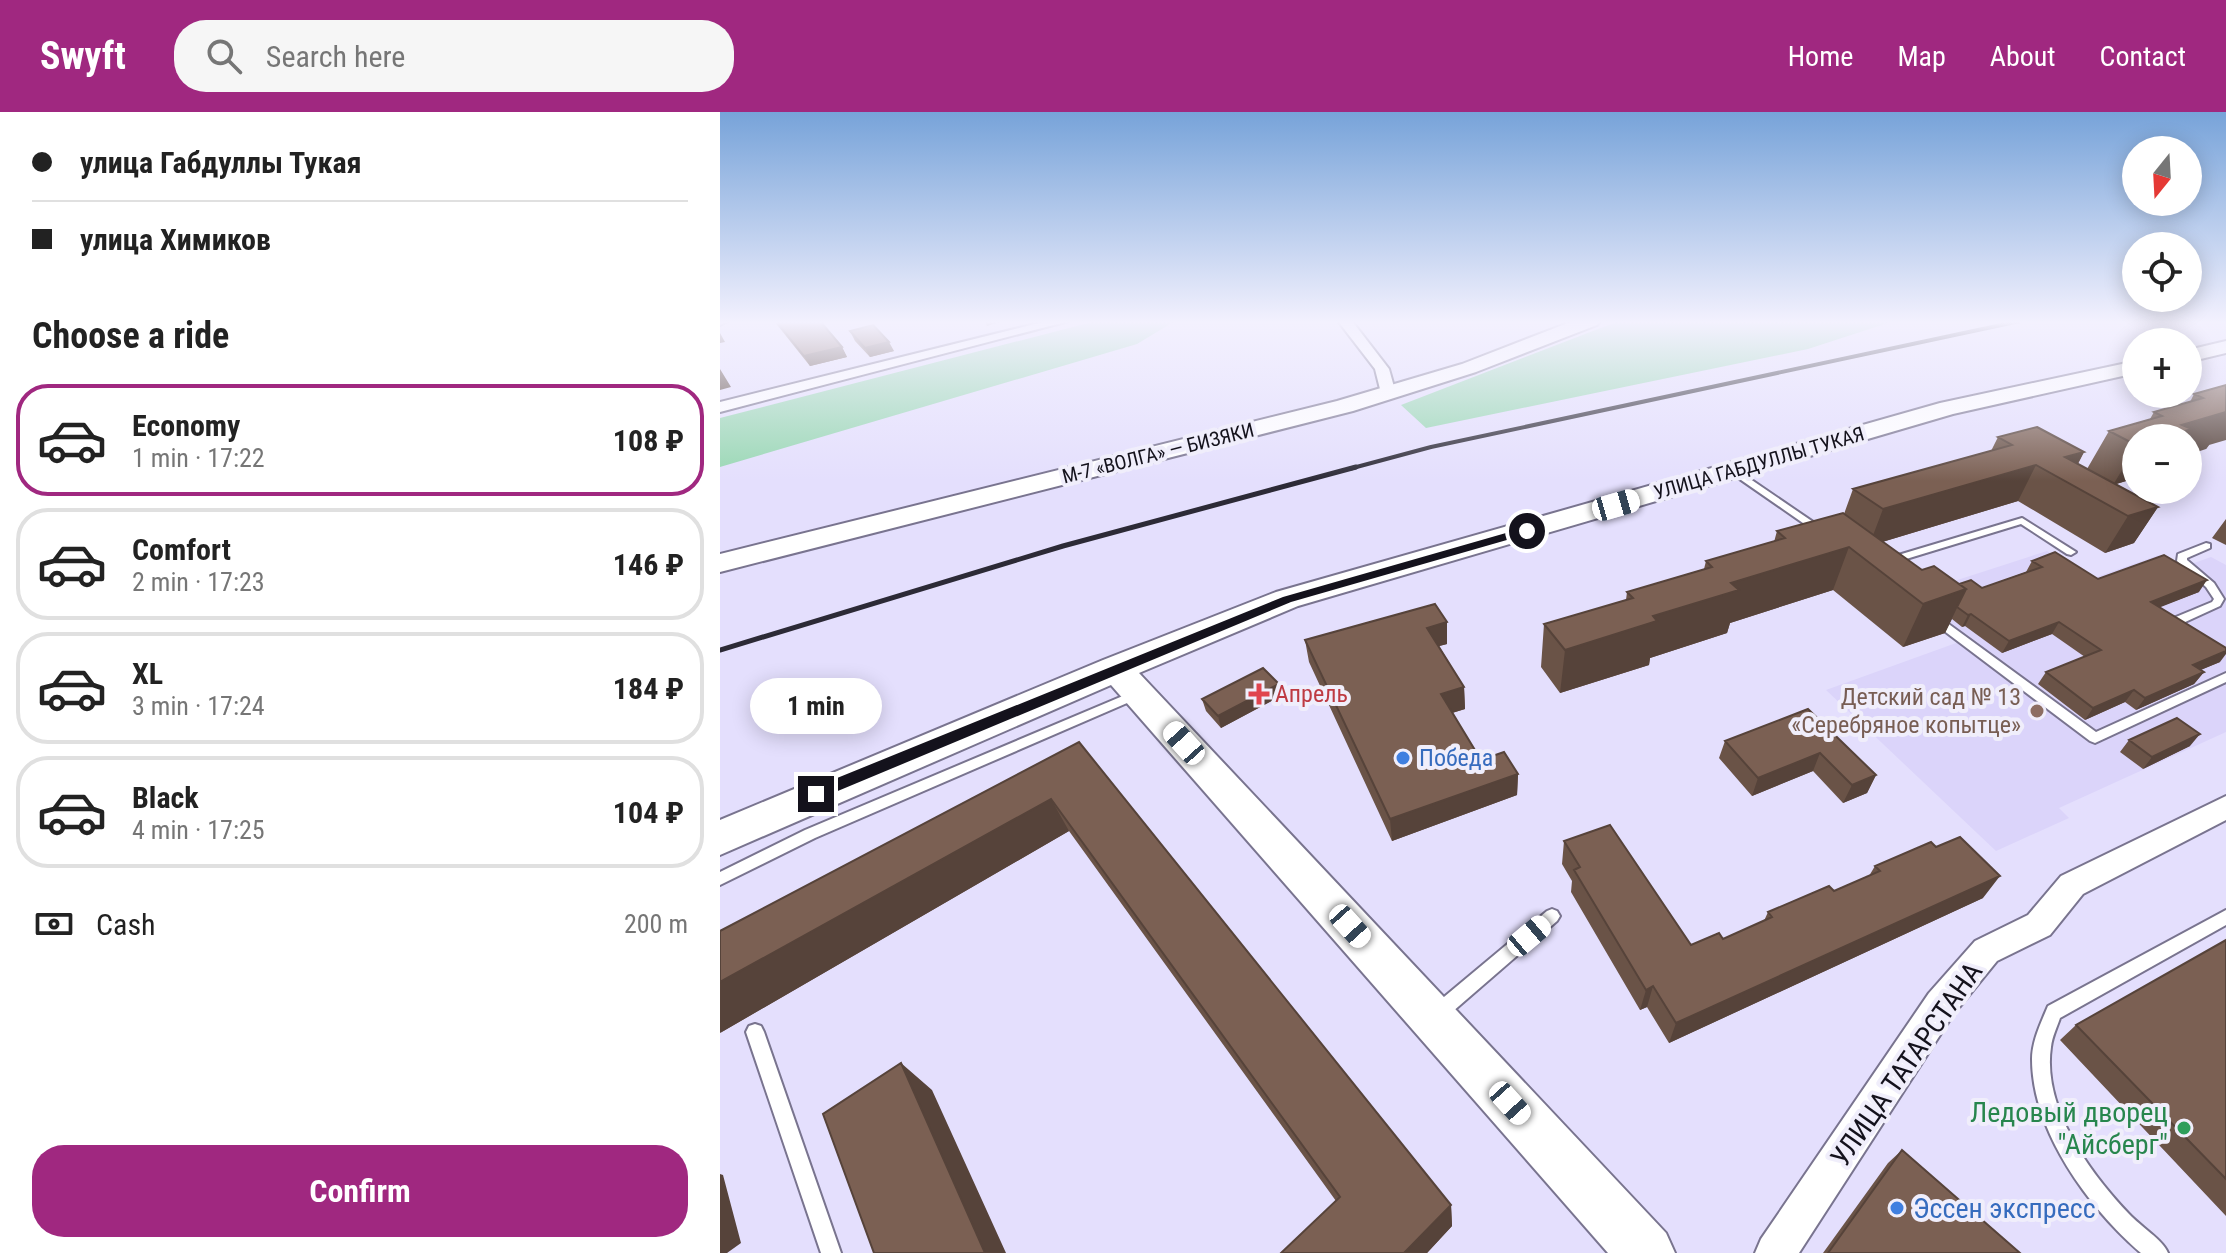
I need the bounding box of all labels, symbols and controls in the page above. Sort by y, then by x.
search box [174,20,734,92]
text: Swyft [40,34,126,78]
icon: search [202,34,246,78]
text: Search here [266,39,405,74]
text: Home [1788,40,1853,73]
text: Map [1897,40,1946,73]
text: About [1990,40,2056,73]
text: Contact [2100,40,2186,73]
north arrow [2122,136,2202,216]
map controls [2122,136,2202,504]
text: улица Габдуллы Тукая [80,145,362,180]
text: улица Химиков [80,222,271,257]
button: locate [2122,232,2202,312]
text: Choose a ride [32,315,229,357]
button: + [2122,328,2202,408]
icon: car [36,404,108,476]
text: Economy [132,408,240,443]
street label: М-7 «ВОЛГА» — БИЗЯКИ [1060,418,1256,488]
street label: УЛИЦА ГАБДУЛЛЫ ТУКАЯ [1651,421,1867,505]
text: 108 ₽ [613,423,684,458]
button: − [2122,424,2202,504]
text: 1 min · 17:22 [132,443,265,473]
car [1590,487,1642,523]
route start [1509,513,1545,549]
icon: car [36,528,108,600]
text: Comfort [132,532,231,567]
text: 146 ₽ [613,547,684,582]
text: 2 min · 17:23 [132,567,265,597]
icon: car [36,652,108,724]
text: XL [132,656,163,691]
text: 184 ₽ [613,671,684,706]
callout: 1 min [750,678,882,734]
place label: Апрель [1275,680,1348,708]
place label: Детский сад № 13 «Серебряное копытце» [1791,683,2021,739]
marker: Апрель [1250,685,1268,703]
text: 3 min · 17:24 [132,691,265,721]
text: 1 min [787,691,845,721]
marker: Детский сад № 13 «Серебряное копытце» [2028,702,2046,720]
car [1159,717,1209,769]
place label: Победа [1419,744,1493,772]
marker: Победа [1394,749,1412,767]
icon: car [36,776,108,848]
route end [798,776,834,812]
text: Black [132,780,199,815]
text: 104 ₽ [613,795,684,830]
text: 4 min · 17:25 [132,815,265,845]
car [1325,900,1375,952]
icon: cash [32,902,76,946]
text: Cash [96,907,156,942]
text: 200 m [624,909,688,939]
car [1503,911,1555,961]
street label: УЛИЦА ТАТАРСТАНА [1824,956,1989,1173]
car [1485,1077,1535,1129]
place label: Ледовый дворец "Айсберг" [1970,1096,2168,1161]
marker: Ледовый дворец "Айсберг" [2175,1119,2193,1137]
button: Confirm [32,1145,688,1237]
place label: Эссен экспресс [1913,1192,2096,1225]
marker: Эссен экспресс [1888,1199,1906,1217]

